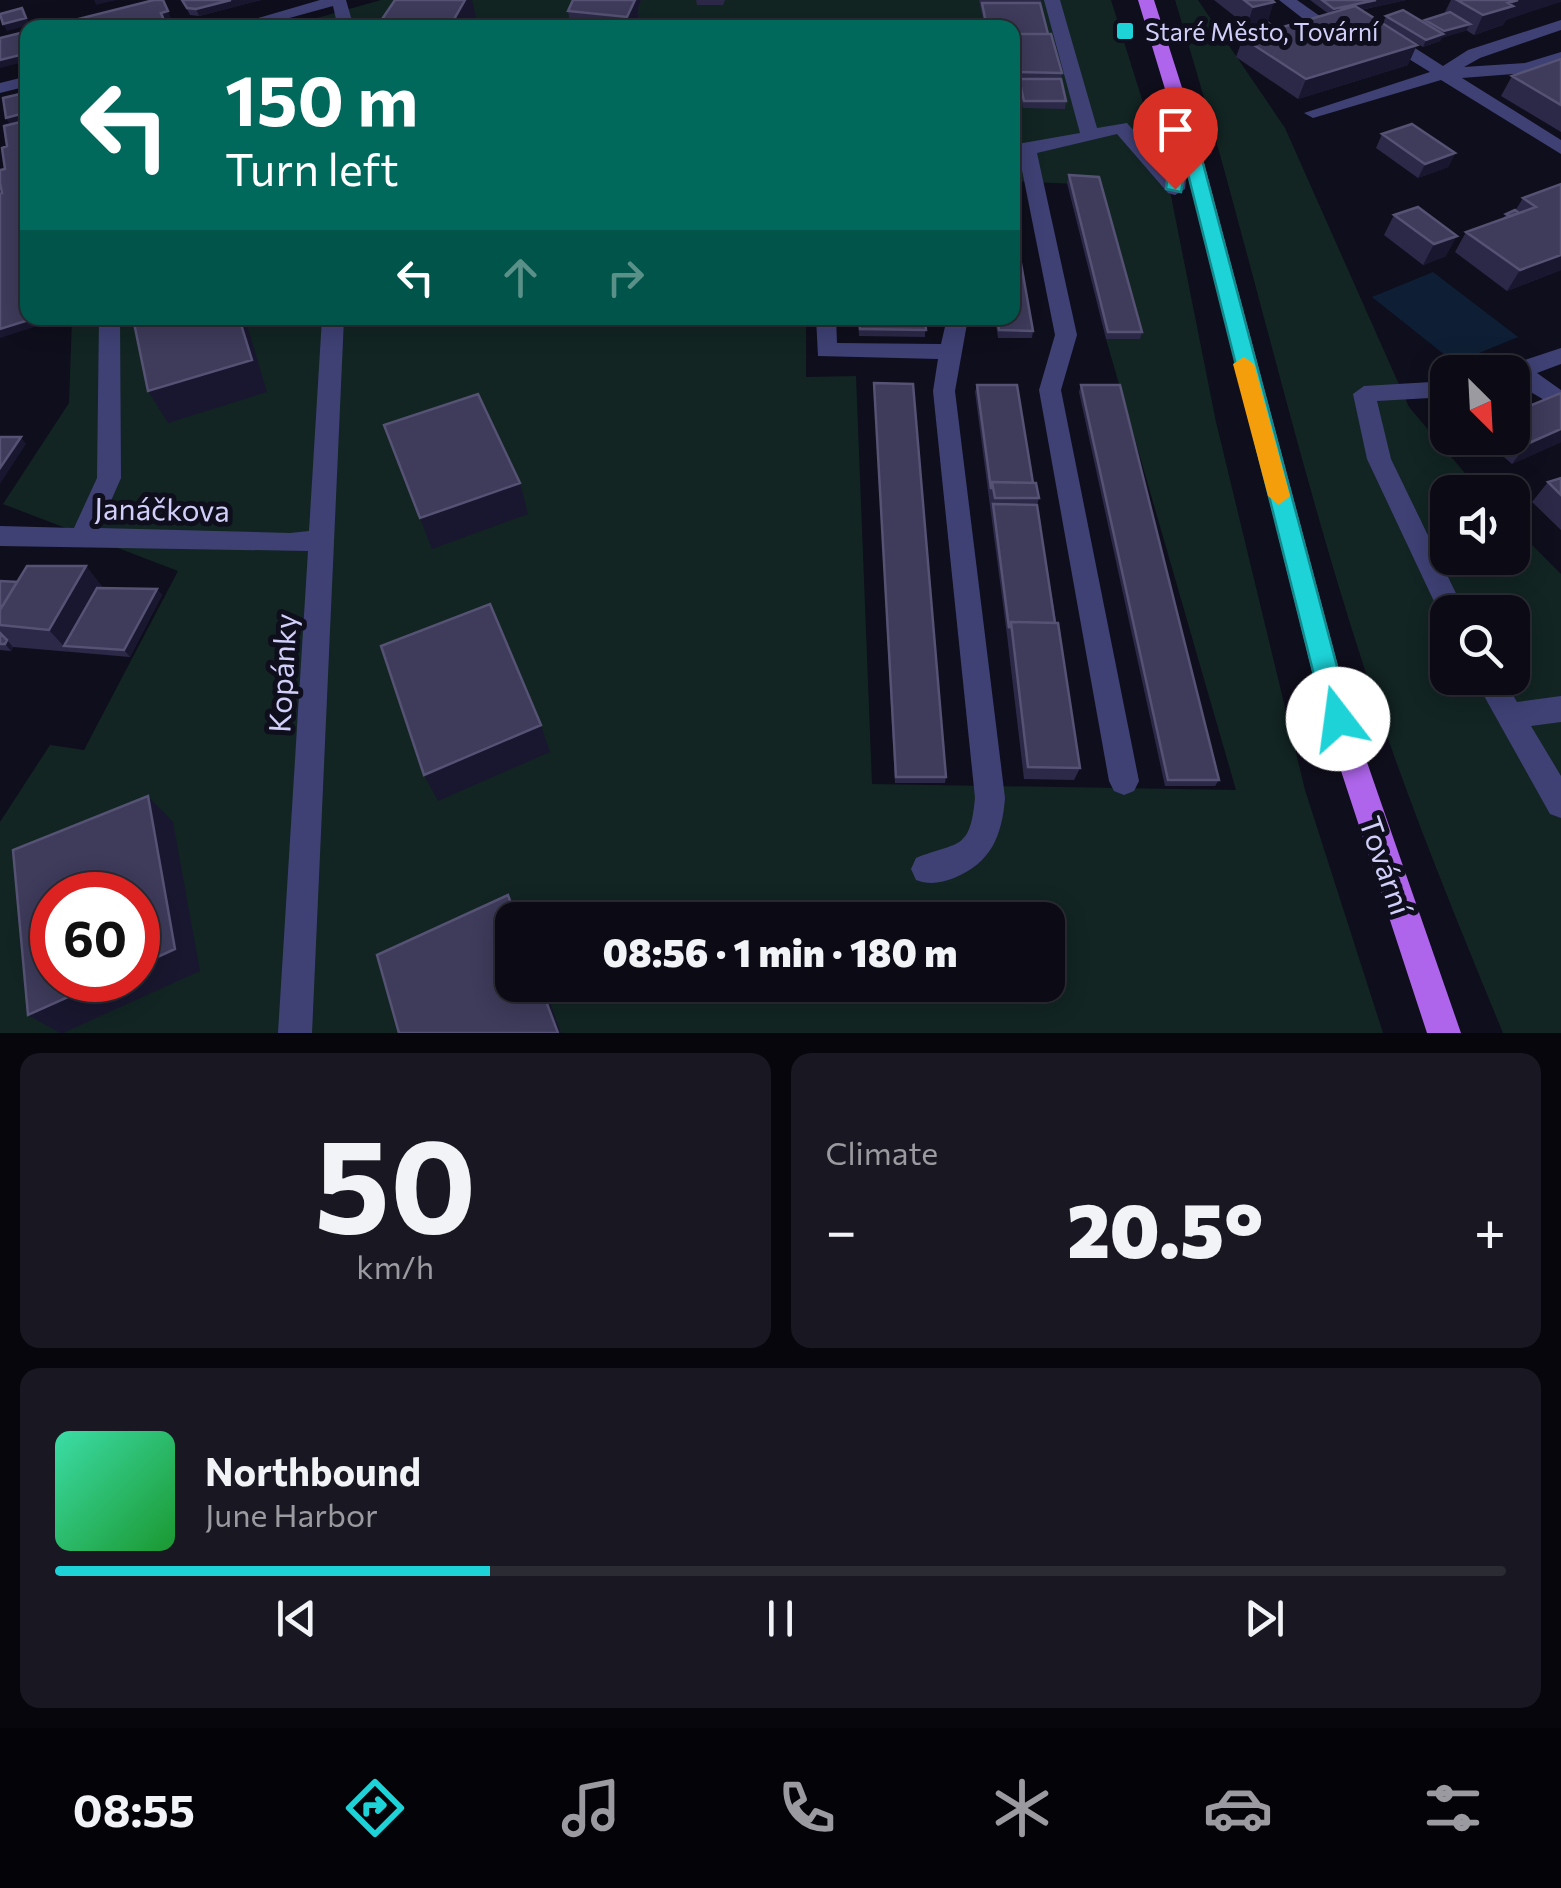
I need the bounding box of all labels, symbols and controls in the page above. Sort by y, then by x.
place label: Staré Město, Tovární [1145,16,1380,46]
marker: Staré Město, Tovární [1114,20,1136,42]
text: 150 m [225,55,418,140]
icon: left [60,60,190,190]
pin [1133,87,1218,190]
icon: arrive [1148,102,1203,157]
text: Turn left [225,140,399,195]
icon: left [388,250,443,305]
icon: ahead [493,250,548,305]
icon: right [598,250,653,305]
north arrow [1430,355,1530,455]
map controls [1430,355,1530,695]
button: sound [1430,475,1530,575]
street label: Janáčkova [94,488,230,528]
button: search [1430,595,1530,695]
street label: Kopánky [259,612,303,734]
position arrow [1286,667,1390,771]
street label: Tovární [1353,811,1421,920]
speed limit sign: 60 [30,872,160,1002]
text: 08:56 · 1 min · 180 m [603,928,957,975]
text: 50 [314,1101,476,1260]
text: Climate [826,1132,938,1172]
text: 20.5° [1067,1182,1264,1273]
text: − [826,1195,857,1262]
text: + [1474,1195,1506,1262]
text: km/h [356,1246,434,1286]
text: Northbound [205,1447,421,1494]
text: June Harbor [205,1494,378,1534]
icon: previous [269,1591,324,1646]
icon: pause [753,1591,808,1646]
icon: next [1237,1591,1292,1646]
icon: directions [340,1773,410,1843]
icon: music [556,1773,626,1843]
icon: phone [772,1773,842,1843]
icon: climate [987,1773,1057,1843]
icon: car [1203,1773,1273,1843]
icon: filters [1418,1773,1488,1843]
text: 08:55 [73,1781,195,1836]

